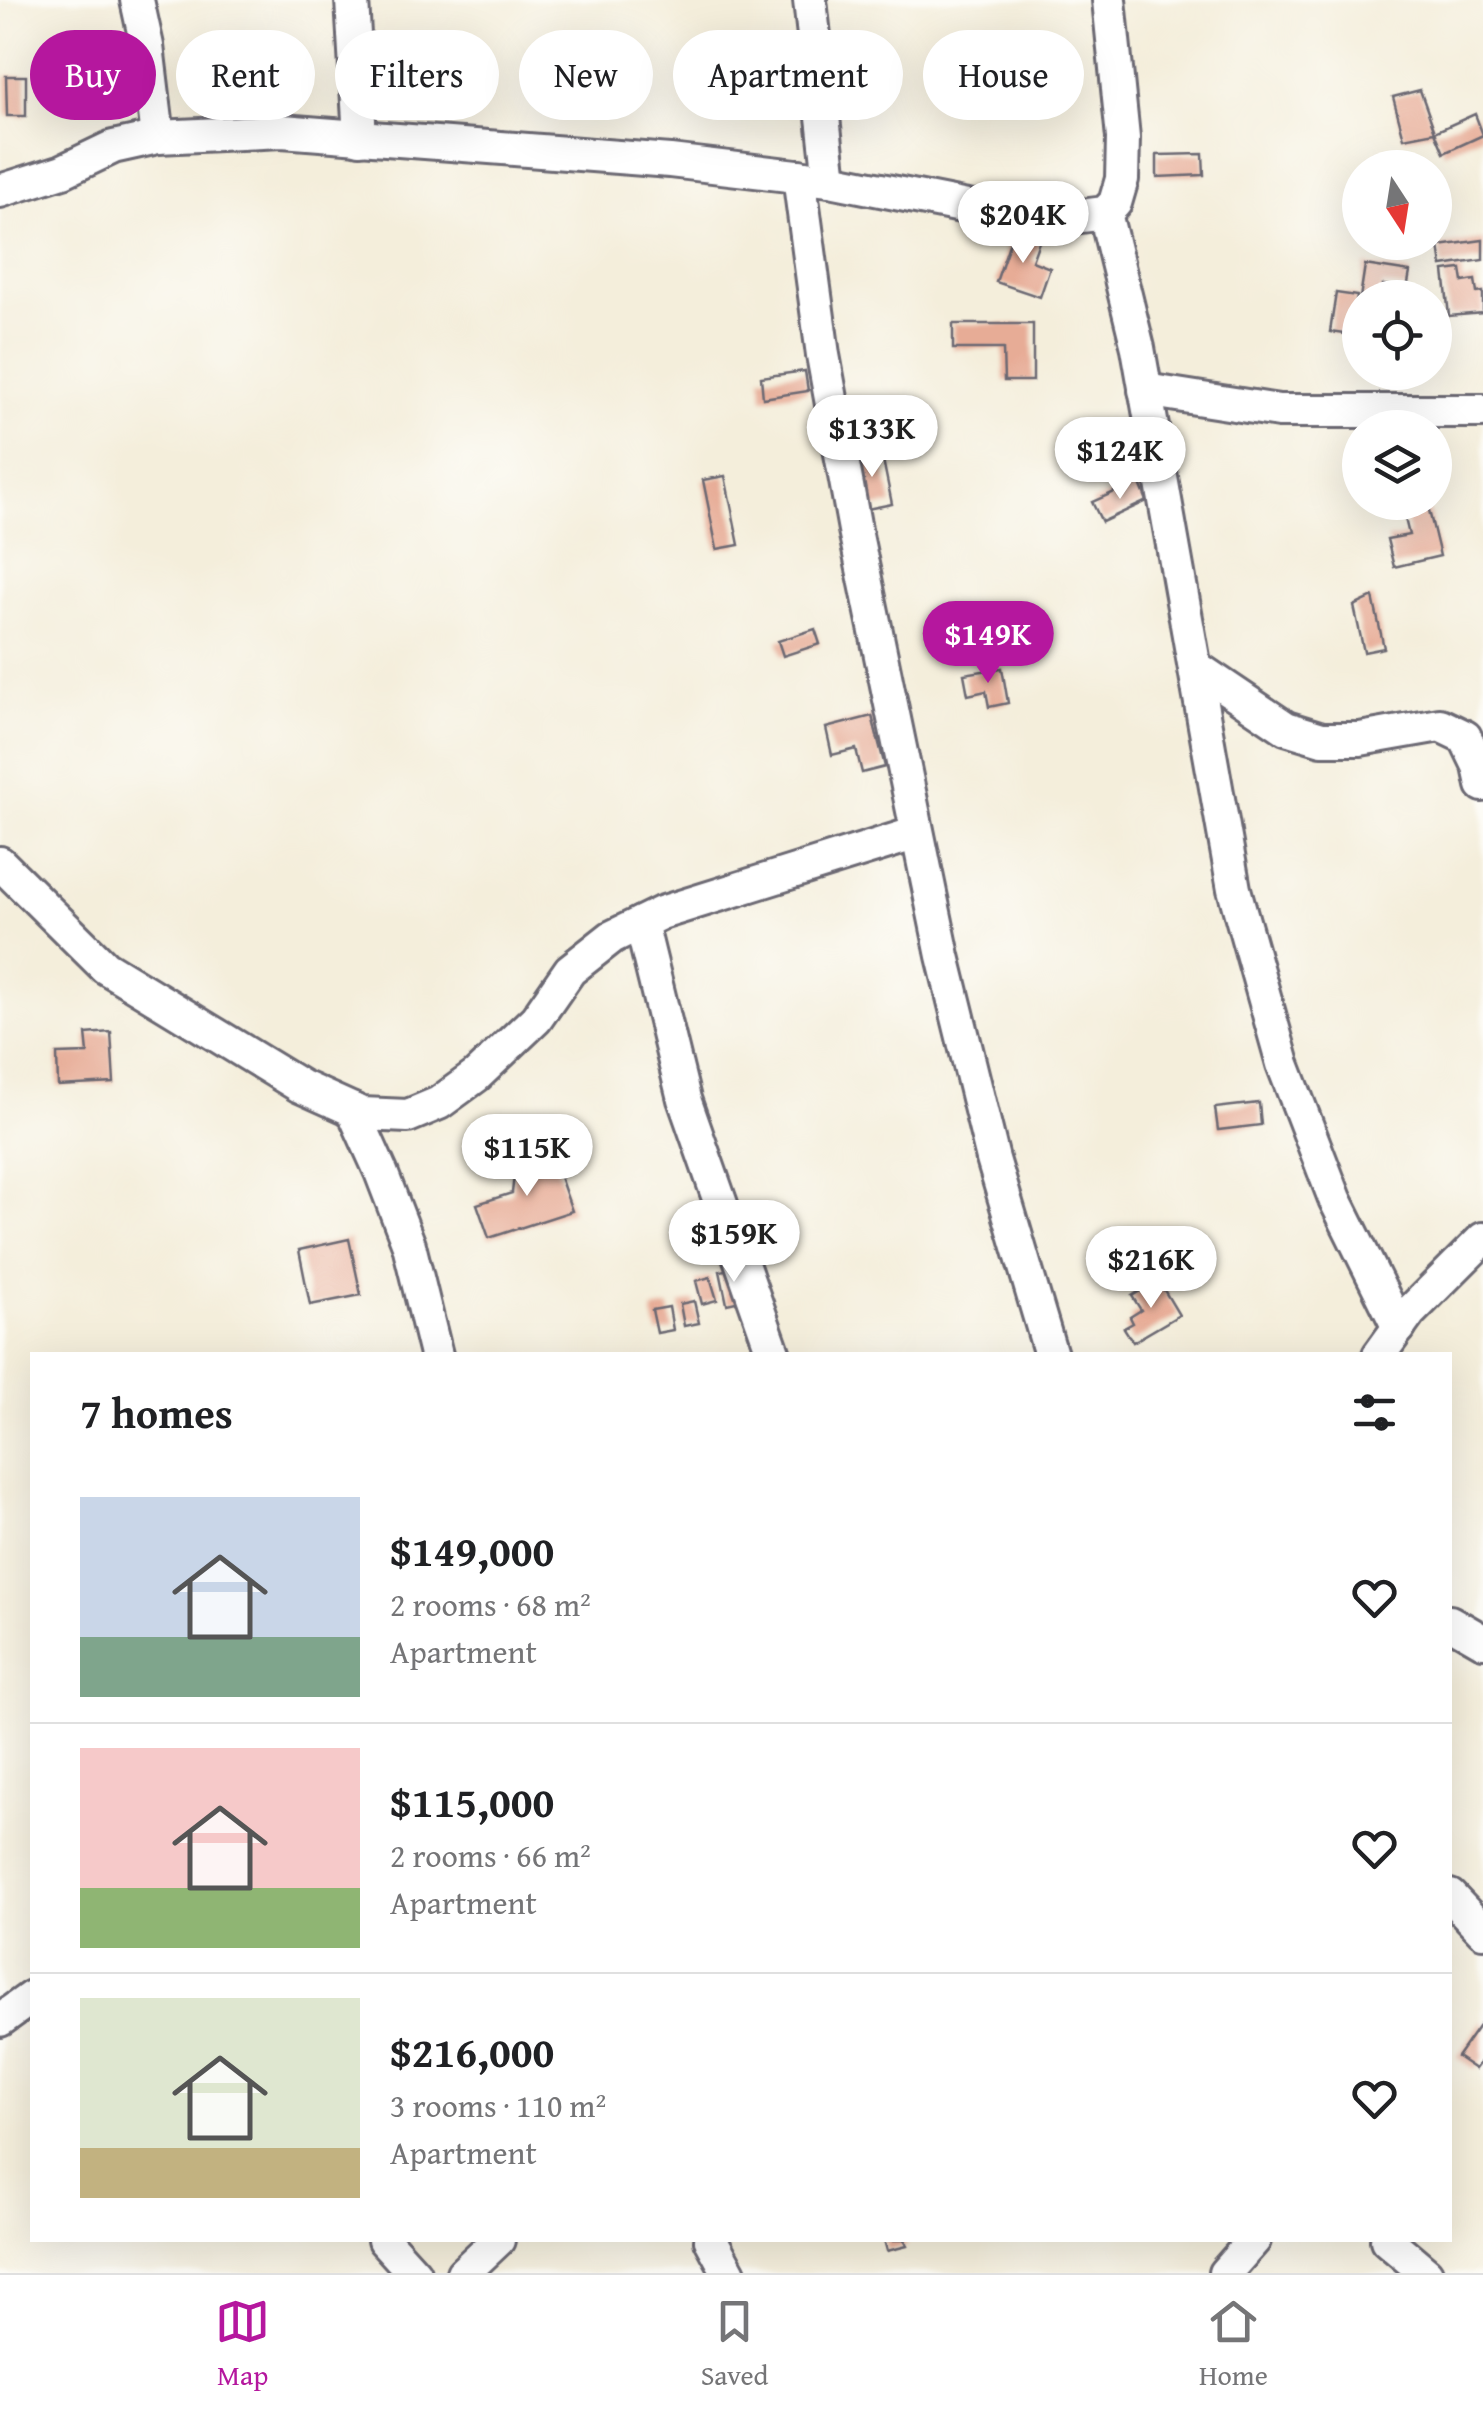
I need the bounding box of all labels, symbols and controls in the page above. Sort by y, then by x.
chip: Buy [30,30,156,120]
chip: Rent [176,30,315,120]
chip: Filters [335,30,499,120]
chip: New [519,30,653,120]
chip: Apartment [673,30,903,120]
chip: House [923,30,1084,120]
north arrow [1342,150,1452,260]
map controls [1342,150,1452,520]
pin: $204K [953,181,1093,266]
text: $204K [980,190,1066,237]
button: locate [1342,280,1452,390]
pin: $133K [802,395,942,480]
text: $133K [829,404,915,451]
button: layers [1342,410,1452,520]
pin: $124K [1050,417,1190,502]
text: $124K [1077,426,1163,473]
pin: $149K [918,601,1058,686]
text: $149K [945,610,1031,657]
pin: $115K [457,1114,597,1199]
text: $115K [484,1123,570,1170]
pin: $159K [664,1200,804,1285]
text: $159K [691,1209,777,1256]
pin: $216K [1081,1226,1221,1311]
text: $216K [1108,1235,1194,1282]
text: 7 homes [80,1382,233,1443]
icon: filters [1347,1385,1402,1440]
text: $149,000 [390,1520,554,1581]
icon: home [160,1537,280,1657]
icon: heart [1347,1570,1402,1625]
text: 2 rooms · 68 m² [390,1581,591,1628]
text: Apartment [390,1628,537,1675]
text: $115,000 [390,1771,554,1832]
icon: home [160,1788,280,1908]
icon: heart [1347,1821,1402,1876]
text: 2 rooms · 66 m² [390,1832,591,1879]
text: Apartment [390,1879,537,1926]
text: $216,000 [390,2021,554,2082]
icon: home [160,2038,280,2158]
icon: heart [1347,2071,1402,2126]
text: 3 rooms · 110 m² [390,2082,606,2129]
text: Apartment [390,2129,537,2176]
tab: Map [215,2294,270,2395]
tab: Saved [701,2294,768,2395]
tab: Home [1199,2294,1268,2395]

